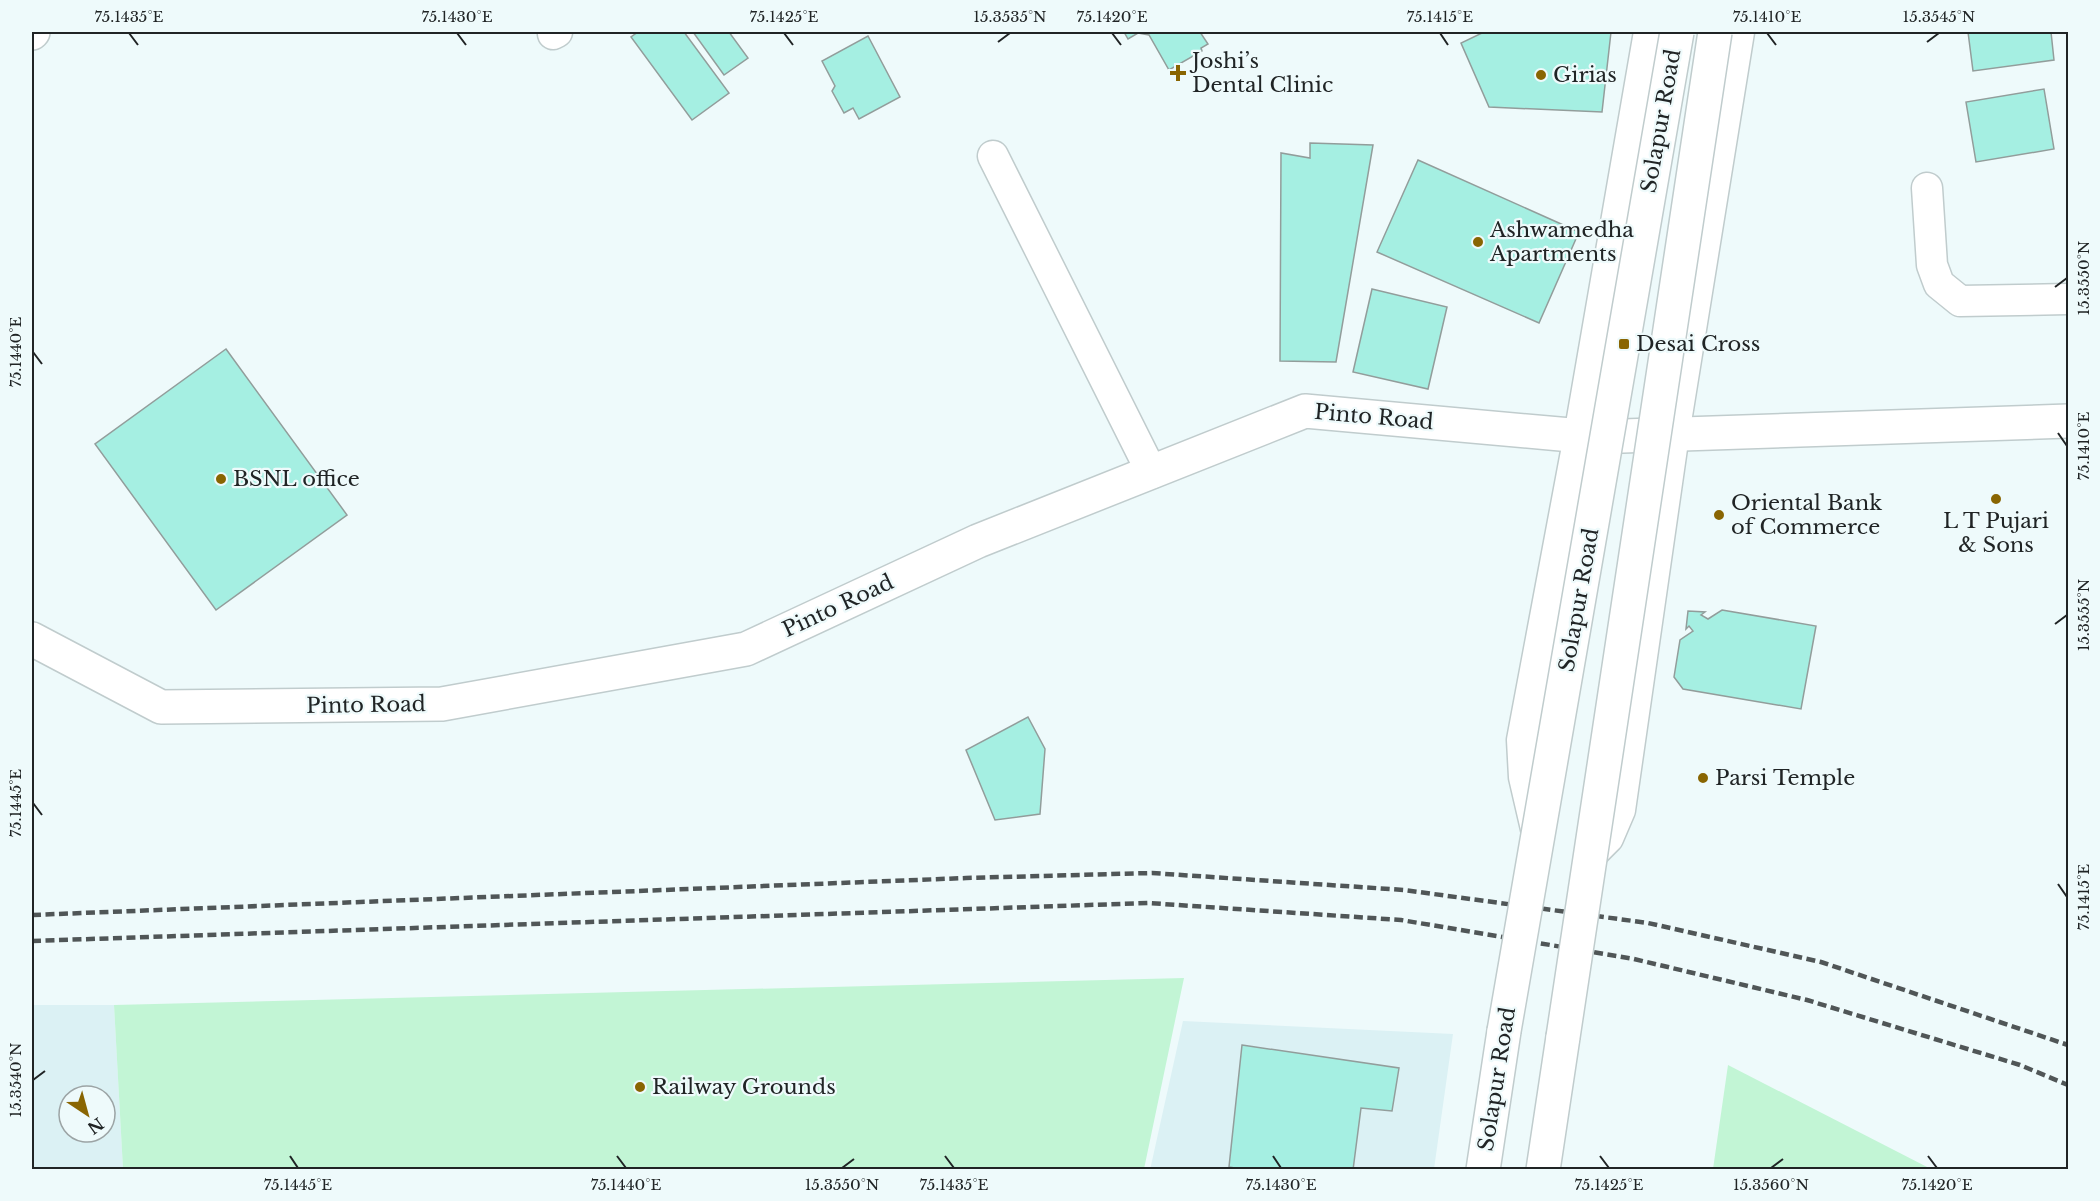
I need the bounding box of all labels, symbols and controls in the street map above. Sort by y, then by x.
text: 75.1435°E [95,7,164,26]
text: 75.1430°E [421,7,493,26]
text: 75.1425°E [750,7,819,26]
text: 15.3535°N [973,7,1047,26]
text: 75.1420°E [1076,7,1148,26]
text: 75.1415°E [1407,7,1473,26]
text: 75.1410°E [1733,7,1801,26]
text: 15.3545°N [1903,7,1975,26]
street label: Solapur Road [1636,47,1686,195]
place label: Joshi’s Dental Clinic [1189,48,1333,98]
place label: Girias [1553,62,1617,88]
marker: Joshi’s Dental Clinic [1169,64,1187,82]
marker: Girias [1534,68,1548,82]
place label: Ashwamedha Apartments [1489,217,1634,267]
marker: Ashwamedha Apartments [1471,235,1485,249]
text: 15.3550°N [2074,241,2093,315]
text: 75.1440°E [6,317,25,387]
place label: Desai Cross [1636,331,1760,357]
marker: Desai Cross [1617,337,1631,351]
street label: Pinto Road [1313,399,1435,435]
text: 75.1410°E [2074,412,2093,480]
place label: BSNL office [233,466,360,492]
marker: BSNL office [214,472,228,486]
place label: Oriental Bank of Commerce [1731,490,1882,540]
marker: L T Pujari & Sons [1989,492,2003,506]
marker: Oriental Bank of Commerce [1712,508,1726,522]
place label: L T Pujari & Sons [1943,508,2049,558]
street label: Solapur Road [1554,526,1604,674]
street label: Pinto Road [778,569,898,643]
text: 15.3555°N [2074,579,2093,651]
street label: Pinto Road [306,691,426,719]
place label: Parsi Temple [1715,765,1855,791]
text: 75.1445°E [6,769,25,837]
marker: Parsi Temple [1696,771,1710,785]
text: 75.1415°E [2074,864,2093,930]
street label: Solapur Road [1473,1005,1521,1153]
text: 15.3540°N [6,1042,25,1118]
place label: Railway Grounds [652,1074,836,1100]
marker: Railway Grounds [633,1080,647,1094]
north arrow [57,1084,117,1144]
text: N [84,1114,108,1139]
text: 75.1445°E [264,1175,332,1194]
text: 75.1440°E [591,1175,661,1194]
text: 15.3550°N [805,1175,879,1194]
text: 75.1435°E [920,1175,989,1194]
text: 75.1430°E [1245,1175,1317,1194]
text: 75.1425°E [1575,1175,1644,1194]
text: 15.3560°N [1733,1175,1809,1194]
text: 75.1420°E [1901,1175,1973,1194]

